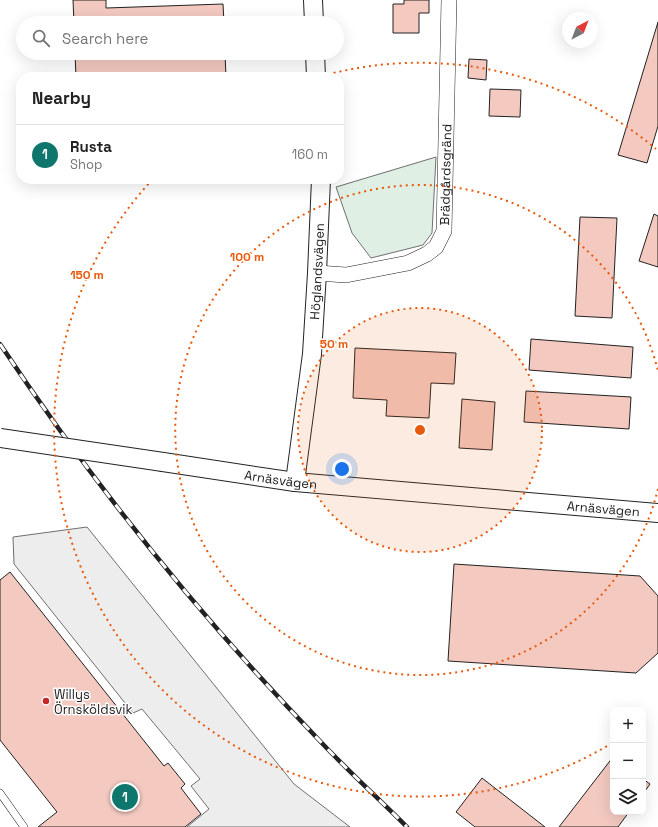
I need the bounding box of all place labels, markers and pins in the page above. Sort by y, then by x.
centre of rings [413,423,427,437]
place label: Willys Örnsköldsvik [54,686,132,718]
marker: Willys Örnsköldsvik [41,696,51,706]
pin: 1 [112,782,138,812]

